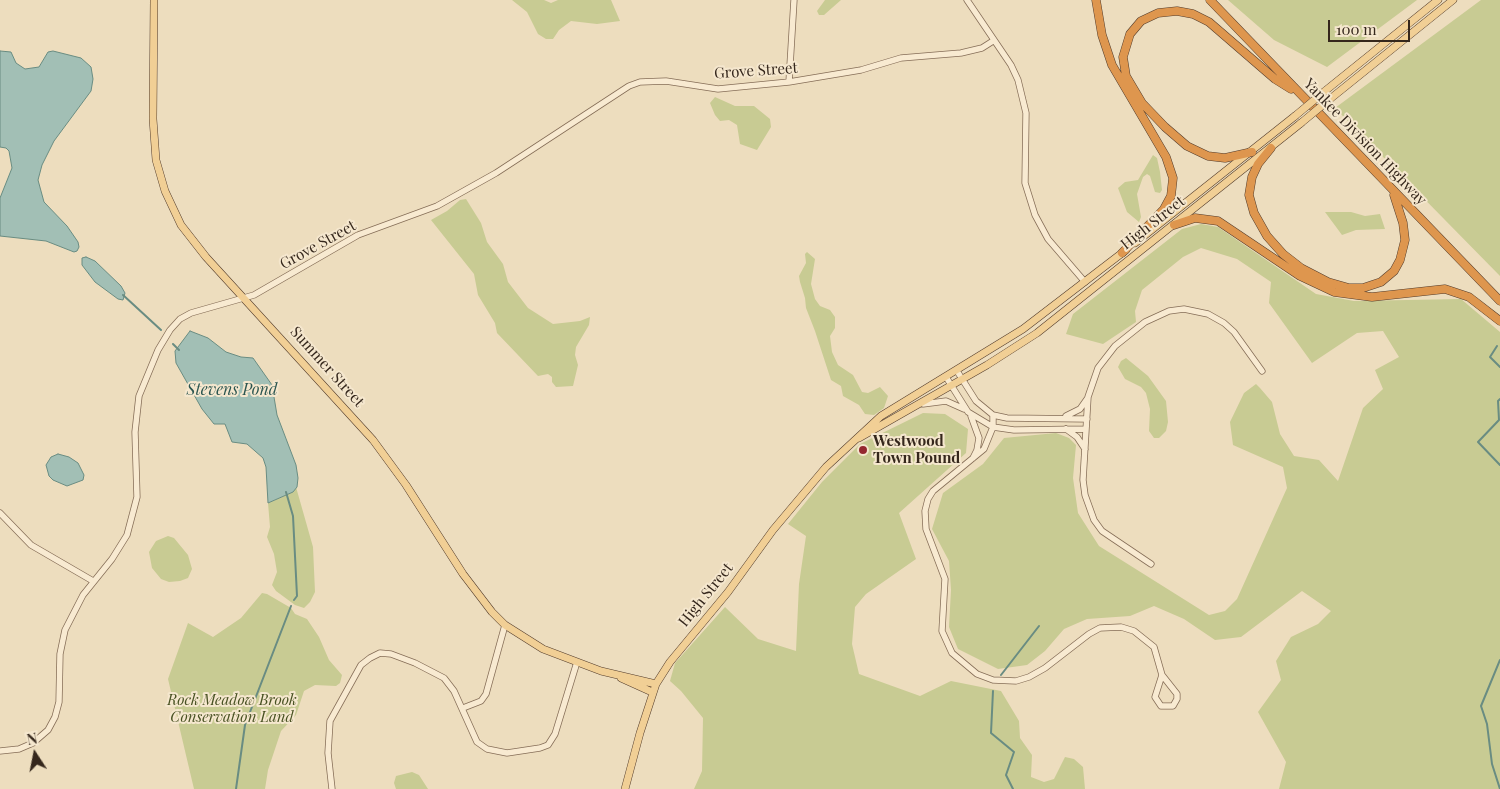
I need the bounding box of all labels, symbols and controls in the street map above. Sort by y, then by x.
scale bar [1330,10,1412,42]
text: 100 m [1336,19,1377,39]
street label: Grove Street [714,59,798,83]
street label: Yankee Division Highway [1300,75,1430,209]
street label: High Street [1117,192,1189,254]
street label: Grove Street [277,217,359,273]
street label: Summer Street [286,323,368,411]
water label: Stevens Pond [187,380,277,400]
place label: Westwood Town Pound [873,432,960,467]
marker: Westwood Town Pound [857,444,869,456]
street label: High Street [675,560,737,630]
park label: Rock Meadow Brook Conservation Land [167,691,297,726]
text: N [25,728,39,749]
north arrow [10,729,60,779]

